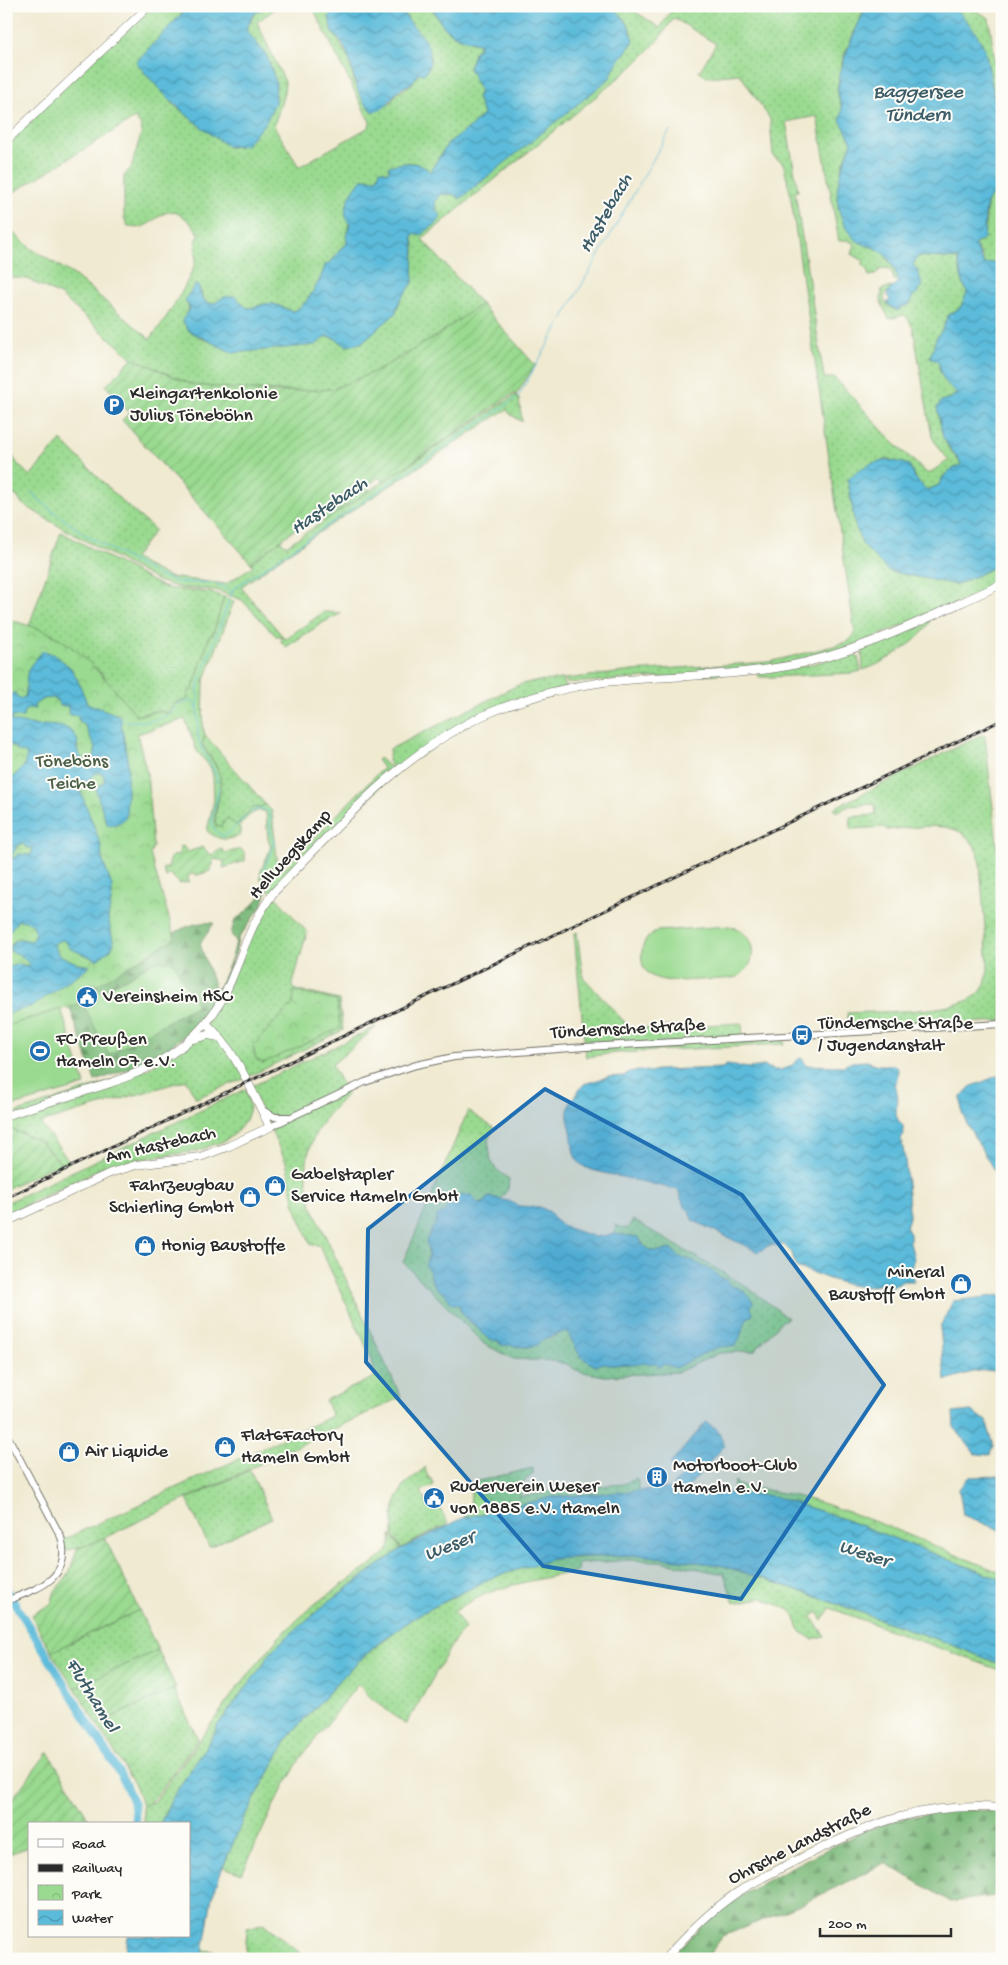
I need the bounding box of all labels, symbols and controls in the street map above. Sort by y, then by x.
water label: Baggersee Tündern [873,82,963,128]
water label: Hastebach [575,170,639,258]
place label: Kleingartenkolonie Julius Töneböhn [130,383,278,428]
parking icon: Kleingartenkolonie Julius Töneböhn [102,393,126,417]
water label: Hastebach [287,473,373,541]
park label: Töneböns Teiche [35,751,109,796]
street label: Hellwegskamp [245,805,338,905]
public building icon: Vereinsheim HSC [75,985,99,1009]
place label: Vereinsheim HSC [102,986,234,1009]
place label: Tündernsche Straße / Jugendanstalt [817,1013,973,1058]
street label: Tündernsche Straße [549,1014,706,1046]
bus stop icon: Tündernsche Straße / Jugendanstalt [790,1023,814,1047]
place label: FC Preußen Hameln 07 e.V. [55,1029,176,1074]
sports icon: FC Preußen Hameln 07 e.V. [28,1039,52,1063]
street label: Am Hastebach [104,1122,218,1170]
place label: Gabelstapler Service Hameln GmbH [291,1164,459,1209]
shop icon: Gabelstapler Service Hameln GmbH [263,1174,287,1198]
place label: Fahrzeugbau Schierling GmbH [109,1175,234,1220]
shop icon: Fahrzeugbau Schierling GmbH [238,1185,262,1209]
shop icon: Honig Baustoffe [133,1234,157,1258]
place label: Honig Baustoffe [161,1235,286,1258]
place label: Mineral Baustoff GmbH [828,1262,945,1307]
shop icon: Mineral Baustoff GmbH [949,1272,973,1296]
place label: Flat6Factory Hameln GmbH [240,1425,350,1470]
shop icon: Flat6Factory Hameln GmbH [213,1435,237,1459]
shop icon: Air Liquide [57,1440,81,1464]
place label: Air Liquide [85,1441,168,1464]
place label: Motorboot-Club Hameln e.V. [673,1455,797,1500]
building icon: Motorboot-Club Hameln e.V. [645,1465,669,1489]
place label: Ruderverein Weser von 1885 e.V. Hameln [450,1476,619,1521]
public building icon: Ruderverein Weser von 1885 e.V. Hameln [422,1486,446,1510]
water label: Weser [422,1525,482,1567]
water label: Weser [836,1536,896,1575]
water label: Fluthamel [59,1655,124,1739]
street label: Ohrsche Landstraße [725,1799,876,1891]
legend [28,1822,190,1938]
text: Road [72,1836,106,1854]
text: Railway [72,1860,123,1878]
text: Park [71,1886,102,1904]
scale bar [820,1905,952,1937]
text: Water [72,1910,114,1928]
text: 200 m [828,1916,867,1934]

